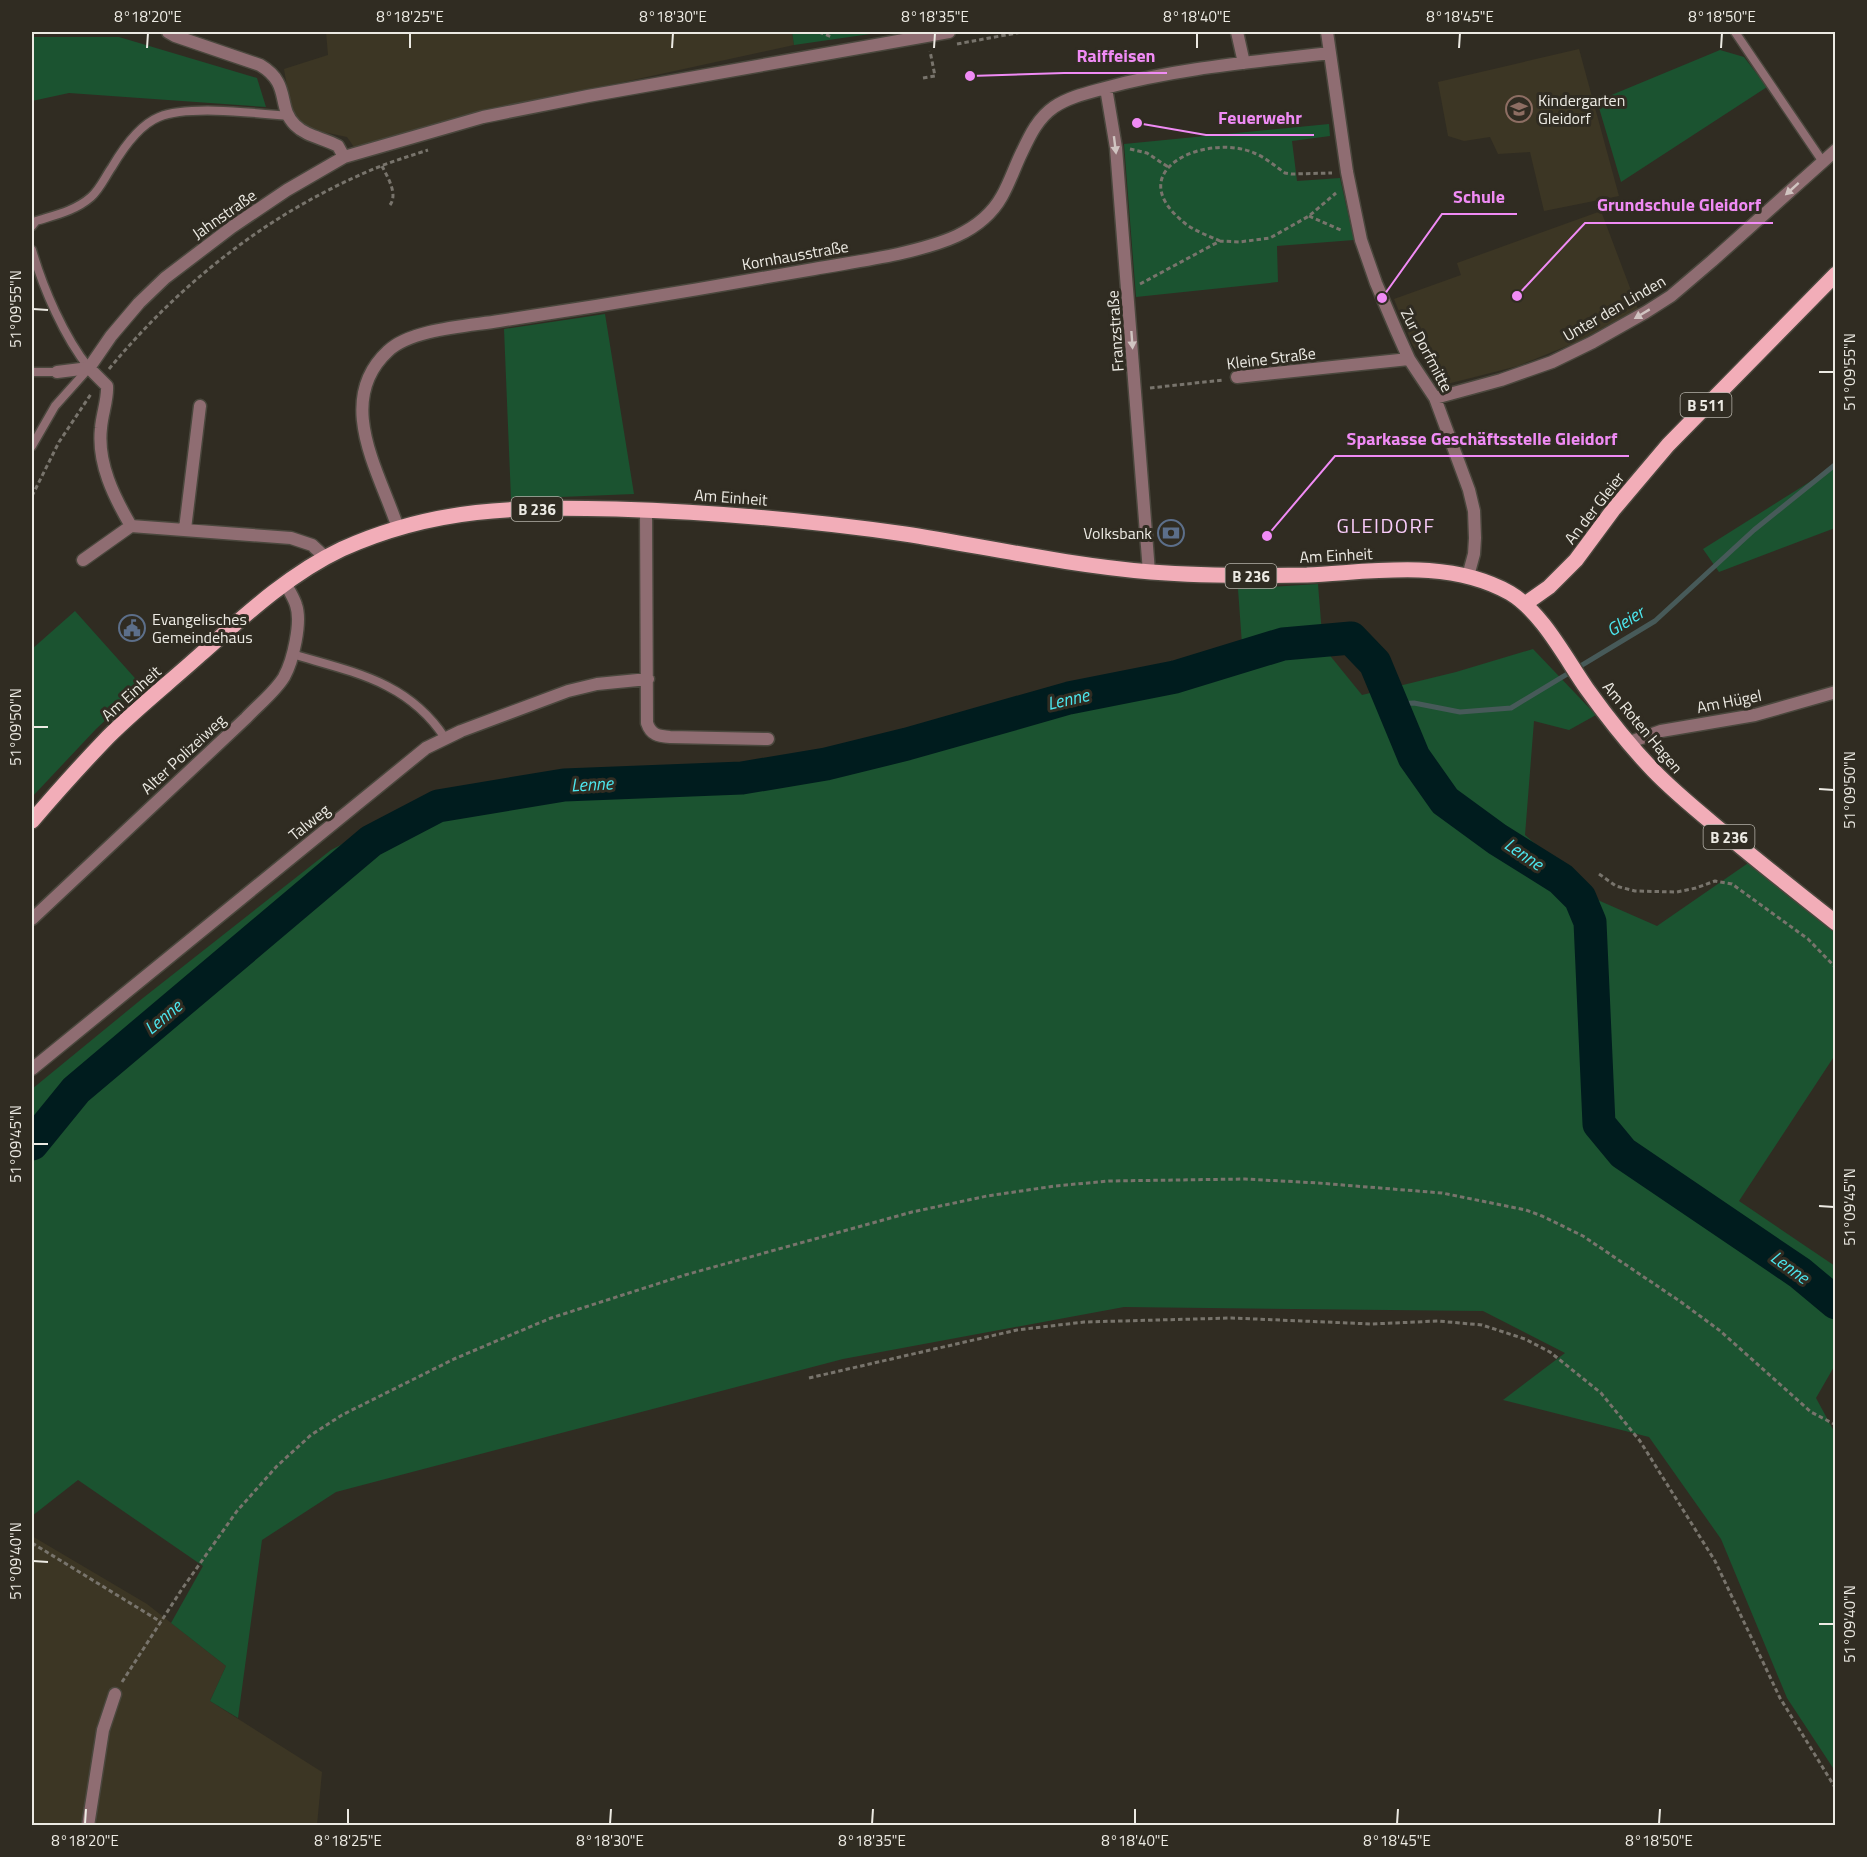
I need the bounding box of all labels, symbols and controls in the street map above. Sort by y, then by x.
text: 8°18'20"E [114,5,182,28]
text: 8°18'25"E [376,5,444,28]
text: 8°18'30"E [639,5,707,28]
text: 8°18'35"E [901,5,969,28]
text: 8°18'40"E [1163,5,1231,28]
text: 8°18'45"E [1426,5,1494,28]
text: 8°18'50"E [1688,5,1756,28]
callout: Raiffeisen [1064,37,1167,73]
text: Raiffeisen [1076,42,1156,69]
place label: Kindergarten Gleidorf [1538,88,1625,130]
school or university icon: Kindergarten Gleidorf [1504,94,1534,124]
callout: Feuerwehr [1206,99,1314,135]
text: Feuerwehr [1218,104,1302,131]
one-way arrow [1110,136,1120,155]
callout: Schule [1442,178,1517,214]
one-way arrow [1785,182,1800,195]
street label: Jahnstraße [187,183,261,245]
text: Schule [1453,183,1505,210]
callout: Grundschule Gleidorf [1585,187,1773,223]
text: Grundschule Gleidorf [1597,191,1762,218]
street label: Kornhausstraße [740,234,850,276]
street label: Unter den Linden [1558,269,1670,347]
text: 51°09'55"N [4,270,27,348]
street label: Franzstraße [1100,290,1130,372]
street label: Zur Dorfmitte [1395,304,1459,396]
one-way arrow [1633,309,1650,319]
one-way arrow [1127,330,1137,349]
text: 51°09'55"N [1838,333,1861,411]
street label: Kleine Straße [1225,341,1317,375]
road number: B 511 [1680,393,1732,417]
callout: Sparkasse Geschäftsstelle Gleidorf [1335,420,1629,456]
text: Sparkasse Geschäftsstelle Gleidorf [1347,425,1618,452]
street label: An der Gleier [1558,466,1630,549]
street label: Am Einheit [694,482,769,512]
road number: B 236 [512,497,562,521]
district label: GLEIDORF [1337,510,1435,541]
bank icon: Volksbank [1156,518,1186,548]
place label: Volksbank [1083,521,1152,545]
street label: Am Einheit [1299,541,1374,569]
road number: B 236 [1226,564,1276,588]
water label: Gleier [1601,598,1651,643]
place label: Evangelisches Gemeindehaus [152,607,253,649]
public building icon: Evangelisches Gemeindehaus [117,613,147,643]
street label: Am Einheit [96,659,167,726]
street label: Am Roten Hagen [1597,676,1689,778]
water label: Lenne [1044,681,1093,717]
street label: Am Hügel [1694,683,1764,719]
text: 51°09'50"N [4,688,27,766]
street label: Alter Polizeiweg [135,708,231,800]
text: 51°09'50"N [1838,751,1861,829]
water label: Lenne [570,769,615,799]
street label: Talweg [283,798,335,846]
road number: B 236 [1704,825,1754,849]
water label: Lenne [1499,831,1550,878]
water label: Lenne [138,992,189,1041]
text: 51°09'45"N [4,1105,27,1183]
text: 51°09'45"N [1838,1168,1861,1246]
water label: Lenne [1765,1244,1816,1291]
text: 51°09'40"N [4,1522,27,1600]
text: 51°09'40"N [1838,1585,1861,1663]
text: 8°18'20"E [51,1829,119,1852]
text: 8°18'25"E [314,1829,382,1852]
text: 8°18'30"E [576,1829,644,1852]
text: 8°18'35"E [838,1829,906,1852]
text: 8°18'40"E [1101,1829,1169,1852]
text: 8°18'45"E [1363,1829,1431,1852]
text: 8°18'50"E [1625,1829,1693,1852]

